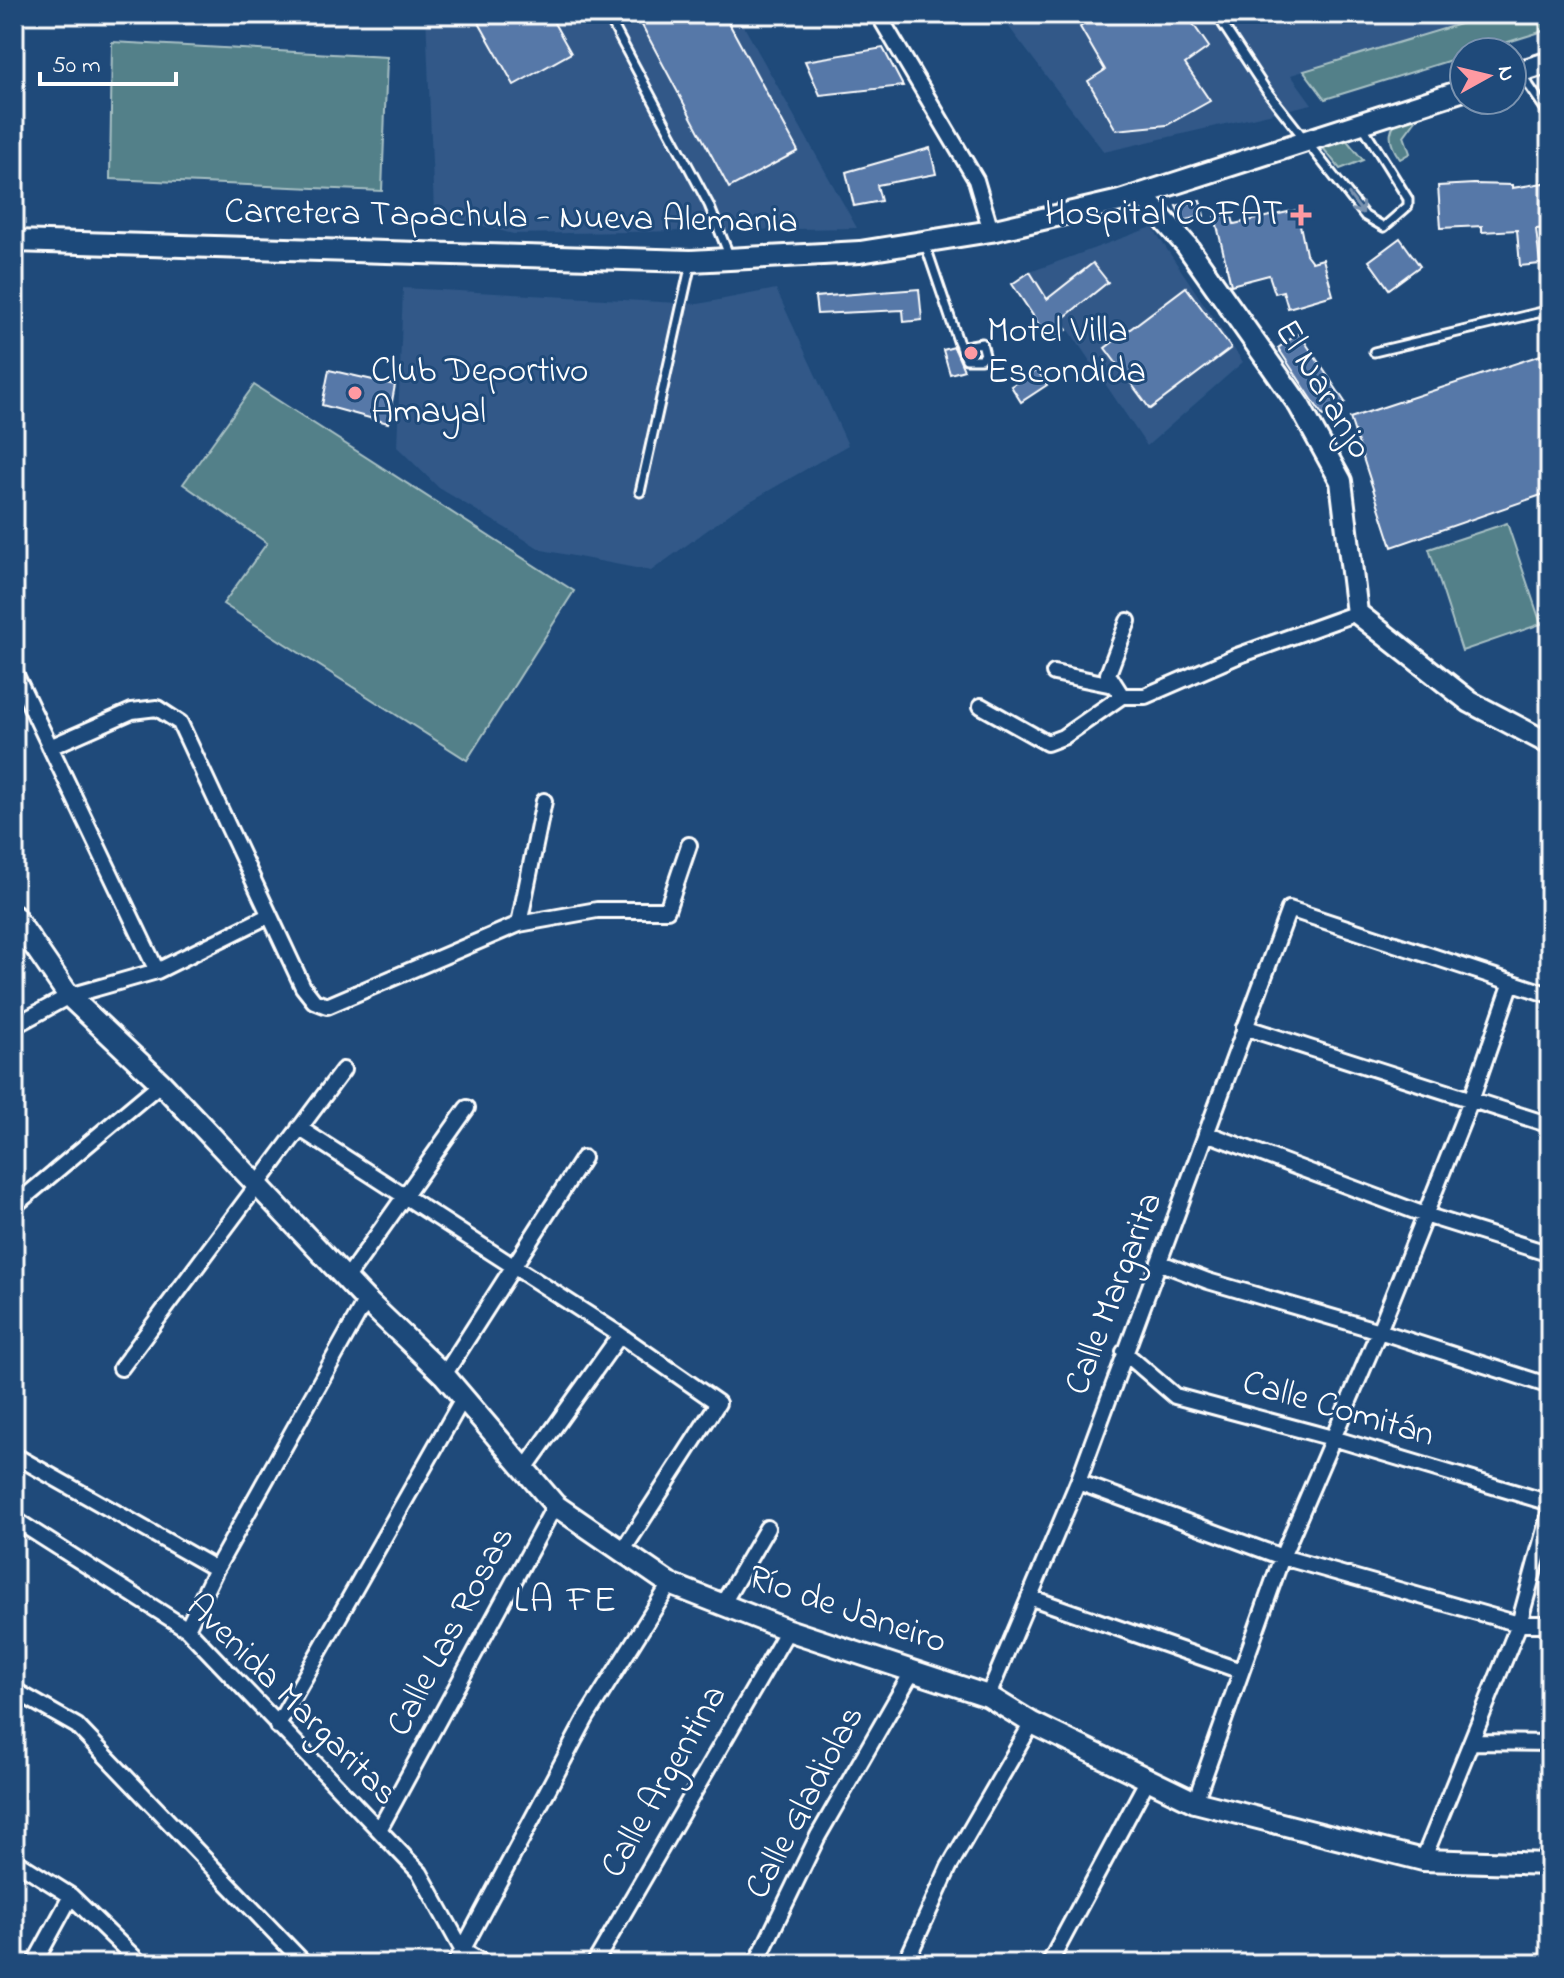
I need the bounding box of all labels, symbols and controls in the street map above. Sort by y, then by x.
scale bar [40,36,176,86]
north arrow [1448,36,1528,116]
text: 50 m [52,49,101,84]
text: N [1488,64,1522,83]
street label: Carretera Tapachula - Nueva Alemania [224,186,798,250]
place label: Hospital COFAT [1045,189,1283,242]
one-way arrow [1347,193,1364,214]
marker: Hospital COFAT [1290,204,1312,226]
place label: Motel Villa Escondida [987,306,1146,400]
street label: El Naranjo [1259,310,1385,470]
marker: Motel Villa Escondida [962,344,980,362]
place label: Club Deportivo Amayal [371,346,589,440]
marker: Club Deportivo Amayal [346,384,364,402]
street label: Calle Margarita [1052,1185,1178,1403]
street label: Calle Comitán [1236,1357,1440,1463]
street label: Calle Las Rosas [374,1517,530,1747]
street label: Río de Janeiro [741,1552,953,1670]
district label: LA FE [514,1574,618,1630]
street label: Avenida Margaritas [173,1583,409,1819]
street label: Calle Argentina [588,1675,742,1889]
street label: Calle Gladiolas [733,1697,879,1909]

